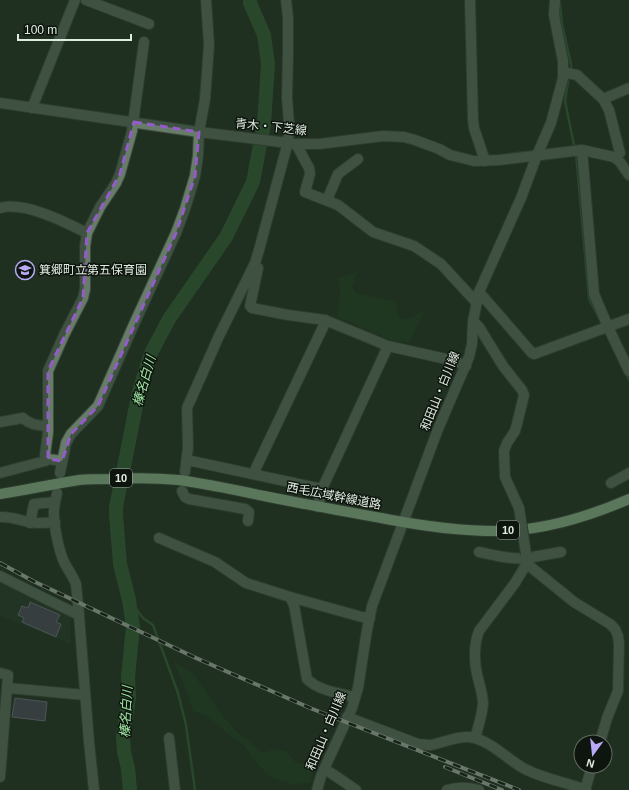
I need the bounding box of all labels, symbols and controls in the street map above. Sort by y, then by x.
scale bar [18,16,131,42]
text: 100 m [24,23,57,37]
street label: 青木・下芝線 [234,116,308,138]
school or university icon: 箕郷町立第五保育園 [14,259,36,281]
place label: 箕郷町立第五保育園 [39,263,147,277]
street label: 和田山・白川線 [418,349,462,433]
water label: 榛名白川 [130,352,159,408]
road number: 10 [110,469,132,487]
street label: 西毛広域幹線道路 [286,480,382,512]
road number: 10 [497,521,519,539]
water label: 榛名白川 [117,684,135,738]
street label: 和田山・白川線 [303,690,349,772]
north arrow [573,734,613,774]
text: N [585,757,596,770]

